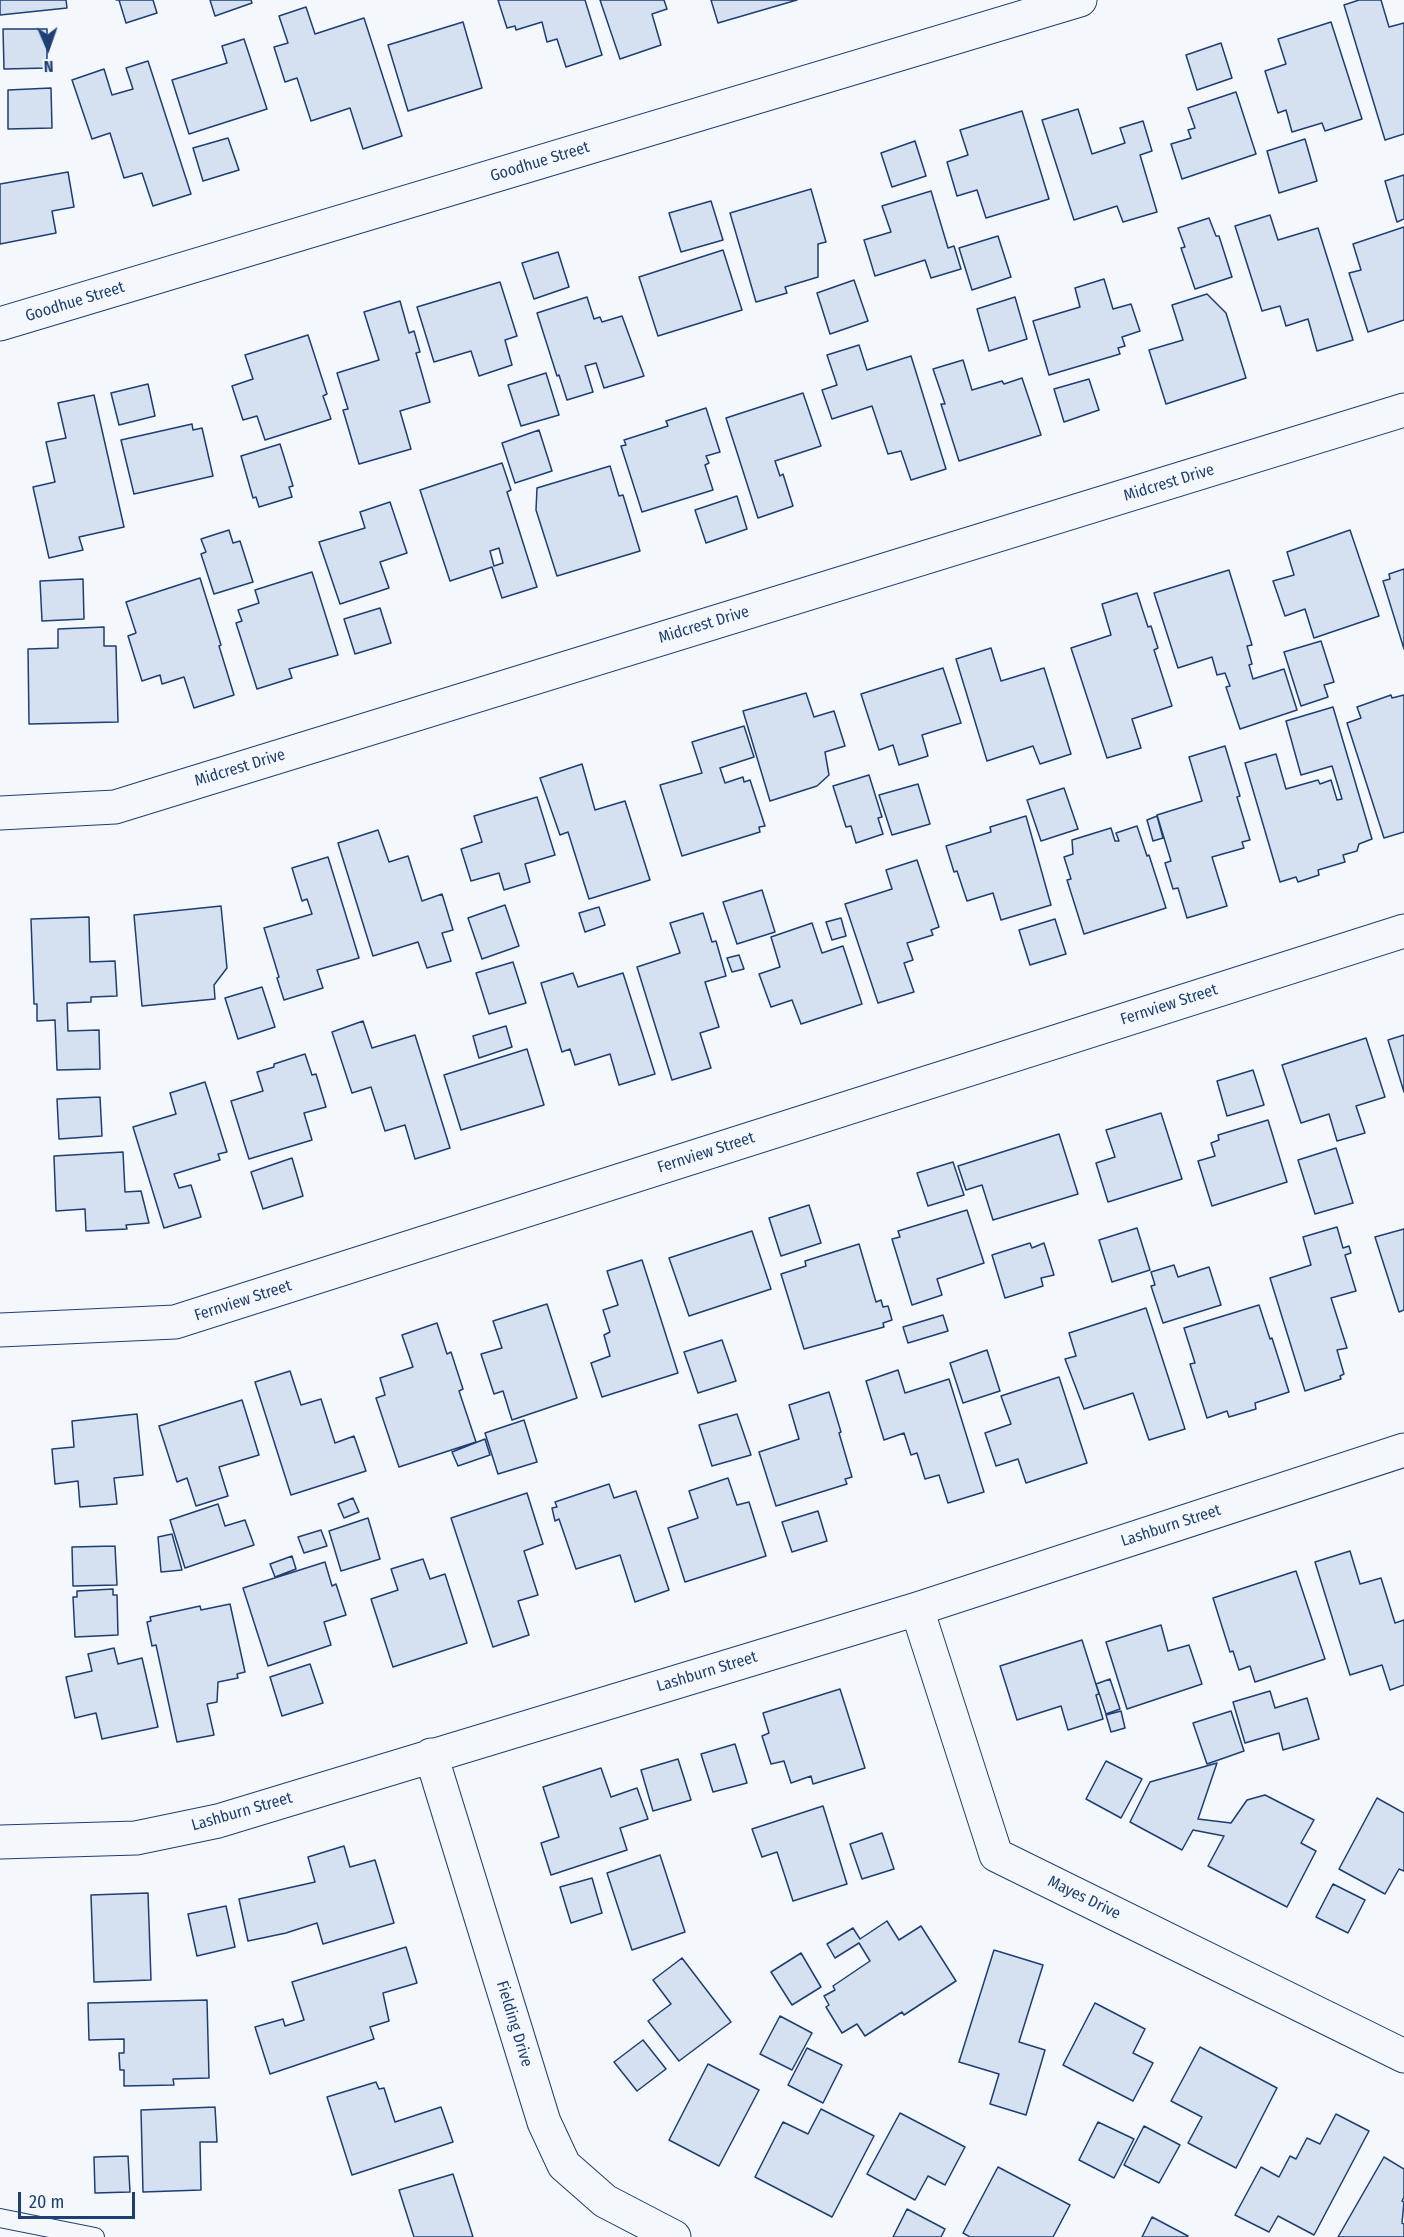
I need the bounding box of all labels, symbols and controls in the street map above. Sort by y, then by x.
north arrow [18,18,78,78]
text: N [44,57,54,76]
street label: Goodhue Street [488,138,592,186]
street label: Goodhue Street [23,278,127,326]
street label: Midcrest Drive [1121,460,1217,506]
street label: Midcrest Drive [656,602,752,648]
street label: Midcrest Drive [192,745,288,791]
street label: Fernview Street [1118,980,1220,1030]
street label: Fernview Street [655,1128,757,1178]
street label: Fernview Street [192,1276,294,1326]
street label: Lashburn Street [1119,1501,1223,1551]
street label: Lashburn Street [654,1648,760,1696]
street label: Lashburn Street [189,1788,295,1836]
street label: Mayes Drive [1045,1872,1123,1924]
street label: Fielding Drive [492,1979,536,2069]
scale bar [21,2180,138,2218]
text: 20 m [29,2191,64,2213]

